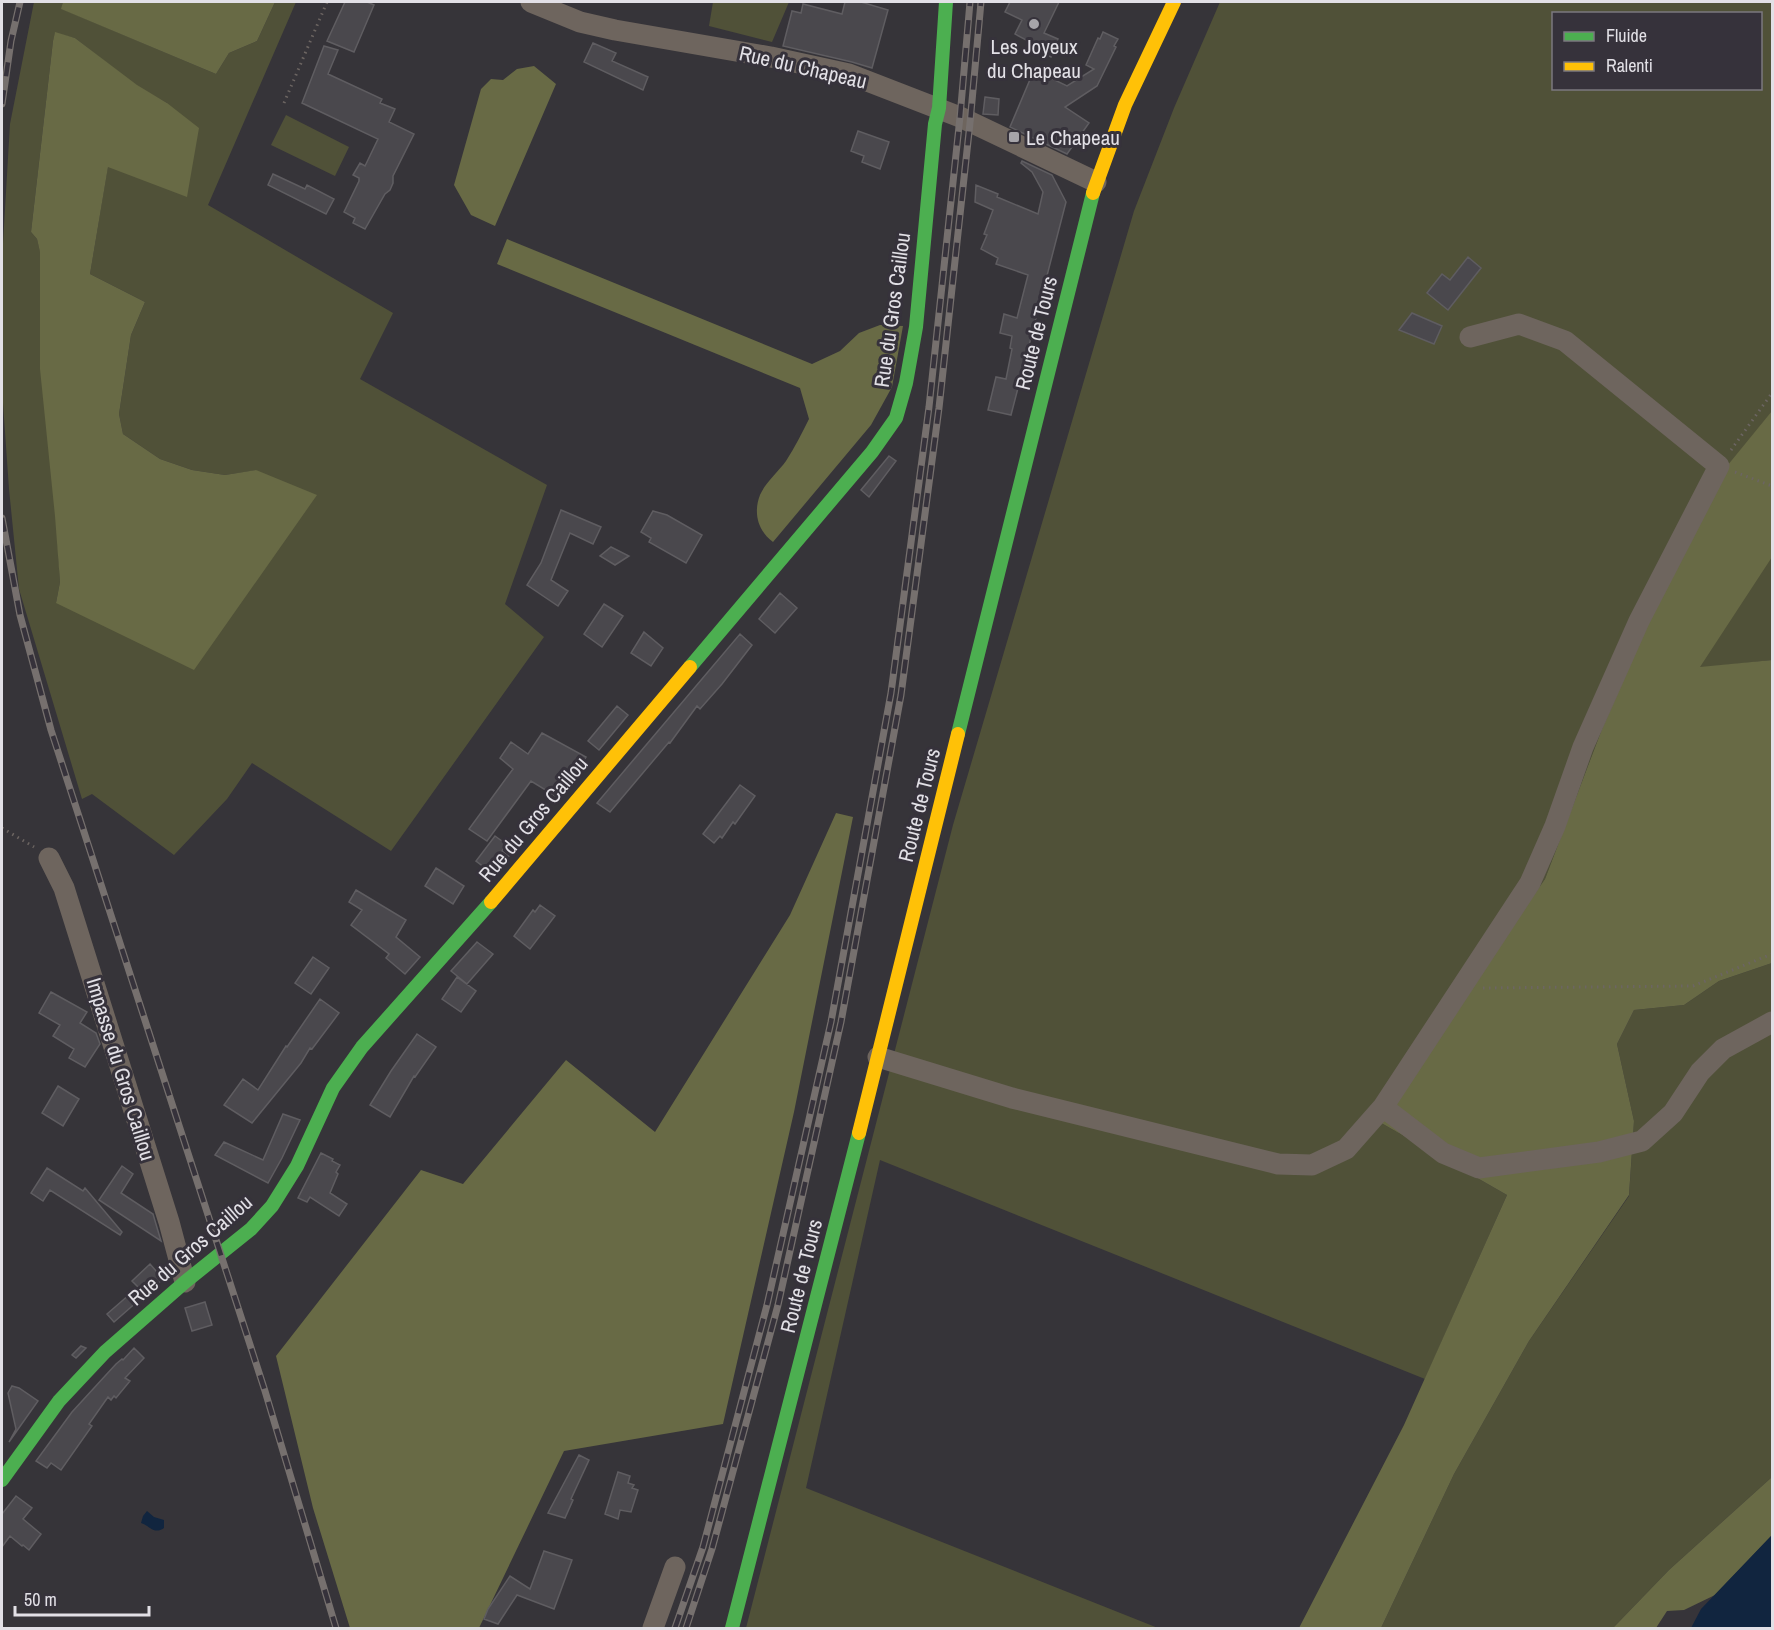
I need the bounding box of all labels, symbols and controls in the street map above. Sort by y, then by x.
legend [1552,12,1762,90]
marker: Les Joyeux du Chapeau [1027,17,1041,31]
text: Fluide [1606,23,1647,48]
place label: Les Joyeux du Chapeau [987,32,1081,85]
street label: Rue du Chapeau [736,38,870,96]
text: Ralenti [1606,53,1653,78]
place label: Le Chapeau [1026,123,1120,152]
marker: Le Chapeau [1007,130,1021,144]
street label: Rue du Gros Caillou [867,231,917,389]
street label: Route de Tours [1008,273,1064,393]
street label: Route de Tours [891,745,947,865]
street label: Rue du Gros Caillou [472,750,594,888]
street label: Impasse du Gros Caillou [79,974,163,1164]
street label: Rue du Gros Caillou [122,1188,258,1312]
street label: Route de Tours [773,1216,829,1336]
scale bar [15,1579,148,1617]
text: 50 m [24,1587,57,1612]

